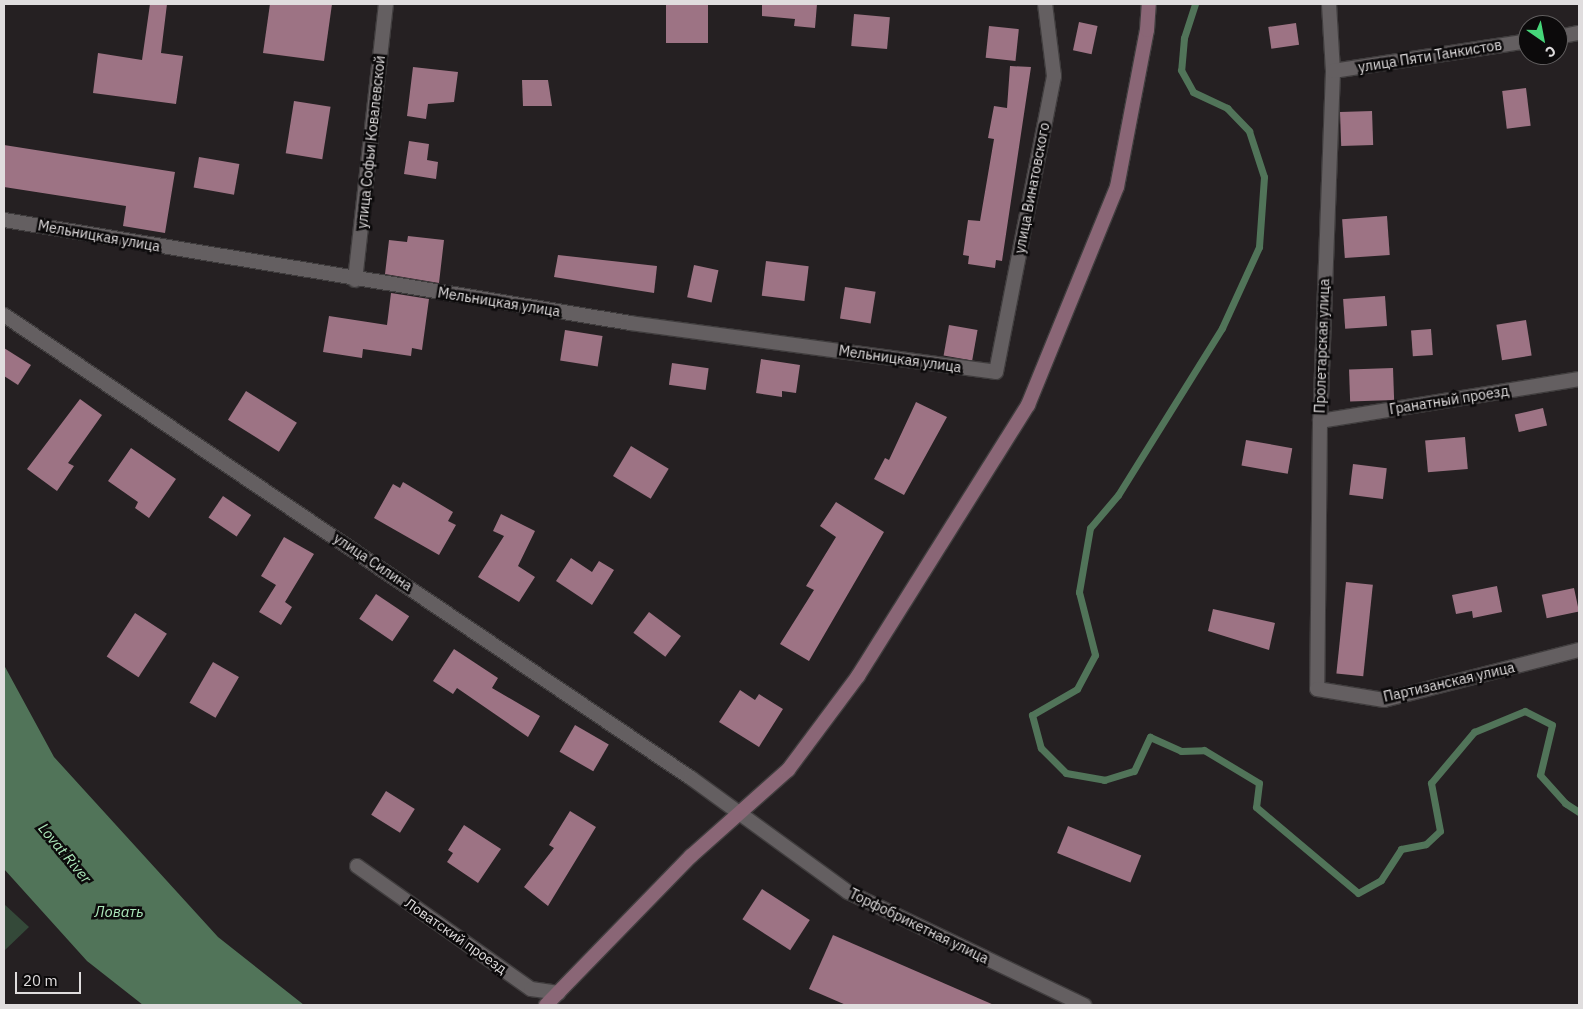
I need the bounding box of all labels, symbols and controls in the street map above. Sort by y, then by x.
north arrow [1518,15,1568,65]
street label: улица Пяти Танкистов [1357,36,1503,76]
text: С [1542,42,1559,62]
street label: улица Софьи Ковалевской [354,55,388,229]
street label: улица Винатовского [1011,121,1053,255]
street label: Мельницкая улица [37,217,161,255]
street label: Пролетарская улица [1311,278,1333,414]
street label: Мельницкая улица [437,284,561,320]
street label: Мельницкая улица [838,342,962,376]
street label: Гранатный проезд [1388,382,1510,418]
street label: улица Силина [331,530,415,594]
street label: Партизанская улица [1382,659,1516,705]
water label: Lovat River [35,819,95,887]
street label: Торфобрикетная улица [847,885,991,967]
street label: Ловатский проезд [402,895,510,977]
water label: Ловать [95,903,143,921]
scale bar [18,962,84,994]
text: 20 m [23,971,58,990]

